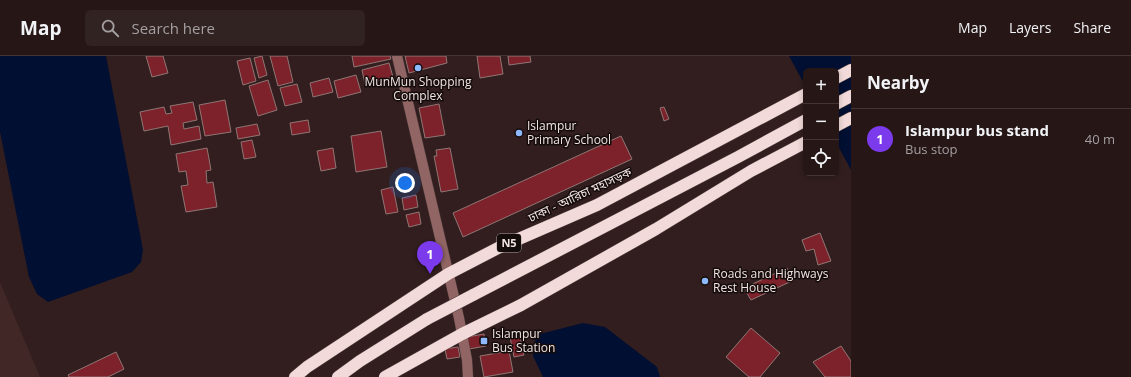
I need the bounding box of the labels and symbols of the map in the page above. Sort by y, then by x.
marker: MunMun Shopping Complex [413,63,423,73]
place label: MunMun Shopping Complex [365,73,472,104]
place label: Islampur Primary School [527,117,611,148]
marker: Islampur Primary School [514,128,524,138]
street label: ঢাকা - আরিচা মহাসড়ক [524,163,635,226]
your location [395,173,415,193]
road number: N5 [497,234,521,252]
pin: 1 [417,241,443,274]
place label: Roads and Highways Rest House [713,265,829,296]
marker: Roads and Highways Rest House [700,276,710,286]
place label: Islampur Bus Station [492,325,555,356]
marker: Islampur Bus Station [479,336,489,346]

